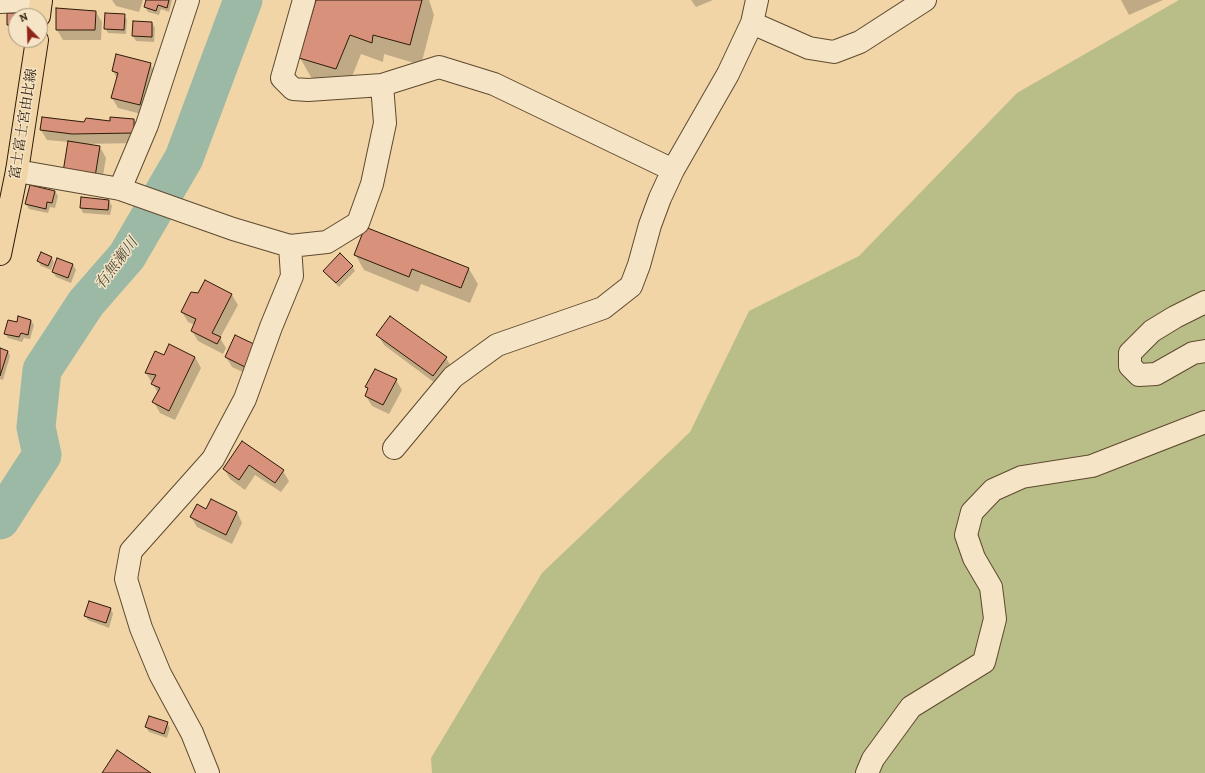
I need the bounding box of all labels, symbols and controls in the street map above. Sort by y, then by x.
north arrow [8,8,48,48]
text: N [17,9,30,26]
street label: 富士富士宮由比線 [7,67,41,181]
water label: 有無瀬川 [92,235,142,293]

